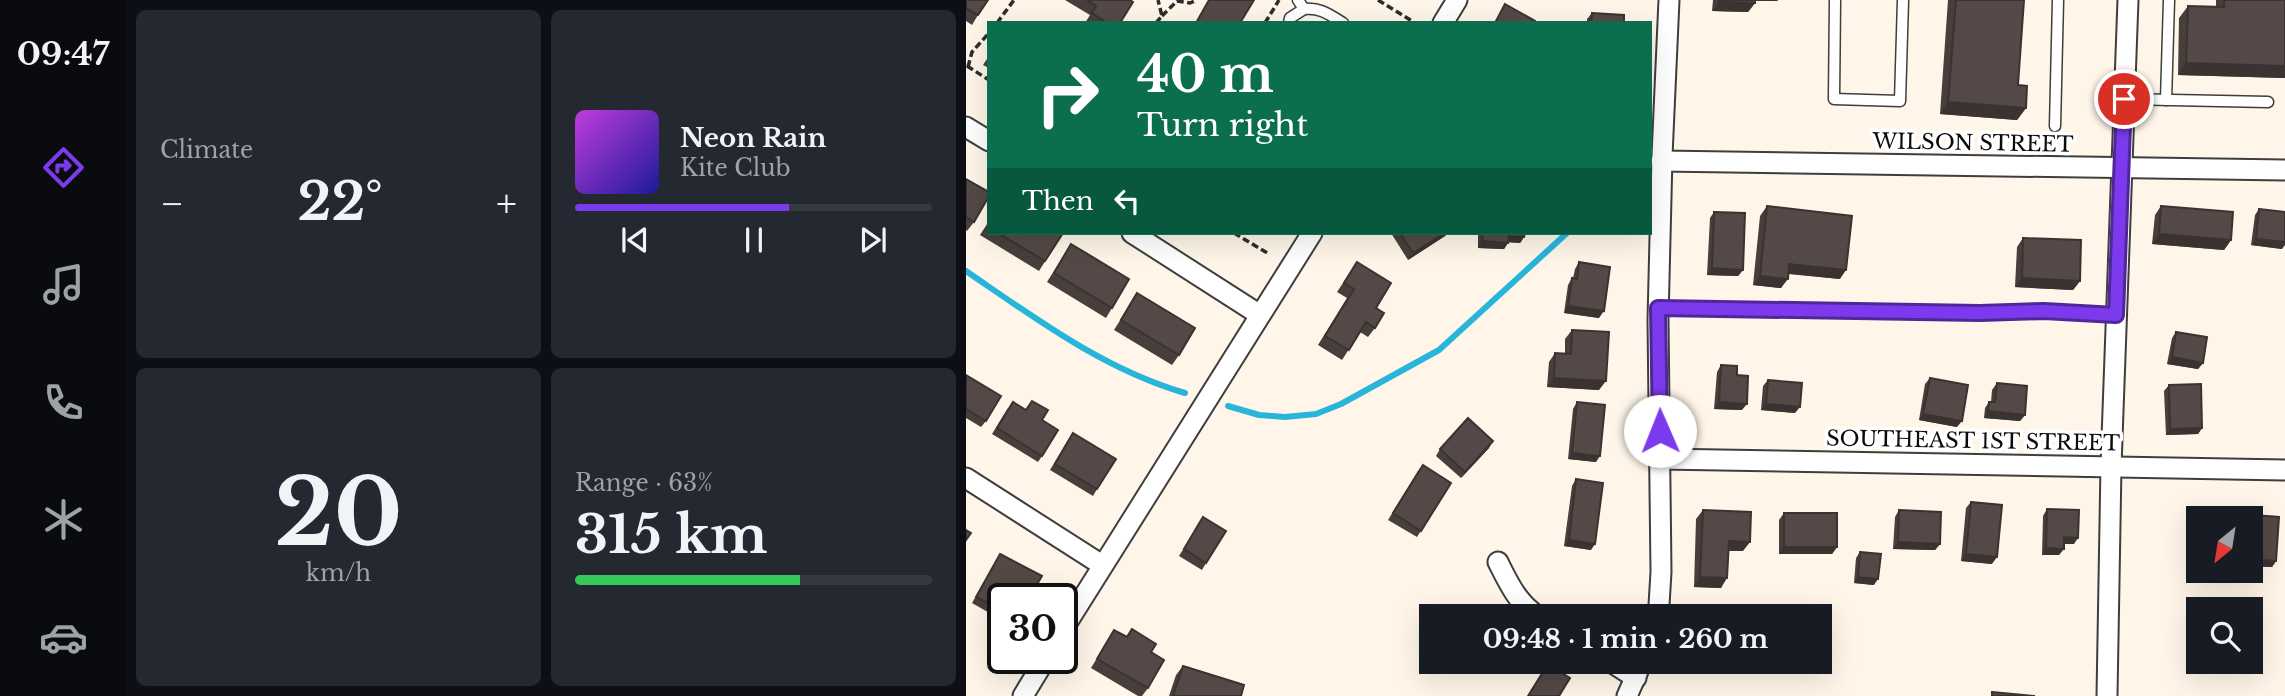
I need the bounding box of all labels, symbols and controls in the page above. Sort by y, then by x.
text: 09:47 [17,34,109,74]
text: 40 m [1137,44,1274,105]
icon: right [1022,49,1113,140]
pin [2094,69,2154,129]
icon: arrive [2105,80,2143,118]
text: Turn right [1137,105,1308,145]
text: Neon Rain [680,122,826,154]
street label: WILSON STREET [1871,128,2074,158]
text: Climate [160,136,253,164]
icon: directions [39,143,88,192]
text: Kite Club [680,154,791,182]
text: 22° [298,170,383,234]
text: − [160,180,184,227]
text: + [496,180,517,227]
icon: left [1108,182,1146,220]
text: Then [1022,185,1094,217]
icon: previous [616,221,654,259]
icon: pause [735,221,773,259]
icon: next [854,221,892,259]
icon: music [39,260,88,309]
icon: phone [39,378,88,427]
position arrow [1623,394,1697,468]
street label: SOUTHEAST 1ST STREET [1826,425,2120,457]
text: 20 [275,457,402,570]
text: Range · 63% [575,469,713,497]
icon: climate [39,495,88,544]
text: 315 km [575,503,768,567]
north arrow [2186,506,2263,583]
map controls [2186,506,2263,674]
text: km/h [306,559,371,587]
speed limit sign: 30 [987,583,1078,674]
button: search [2186,597,2263,674]
icon: car [39,613,88,662]
text: 09:48 · 1 min · 260 m [1483,623,1768,655]

